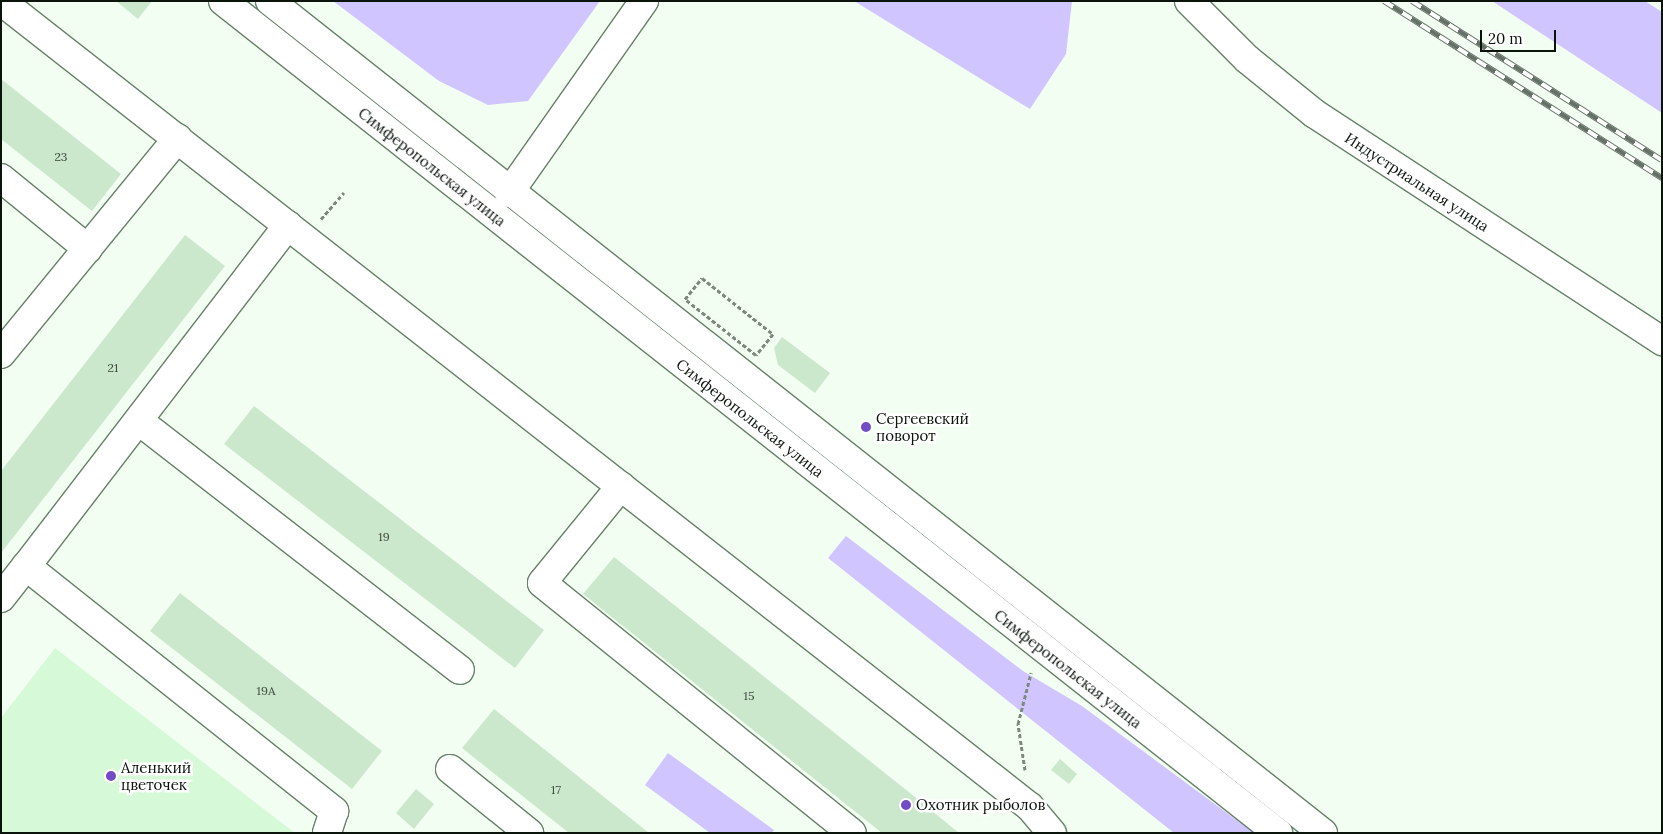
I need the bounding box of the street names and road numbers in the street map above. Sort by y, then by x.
street label: Симферопольская улица [355,104,509,230]
street label: Индустриальная улица [1342,129,1492,235]
street label: Симферопольская улица [673,355,827,481]
street label: Симферопольская улица [991,606,1145,732]

